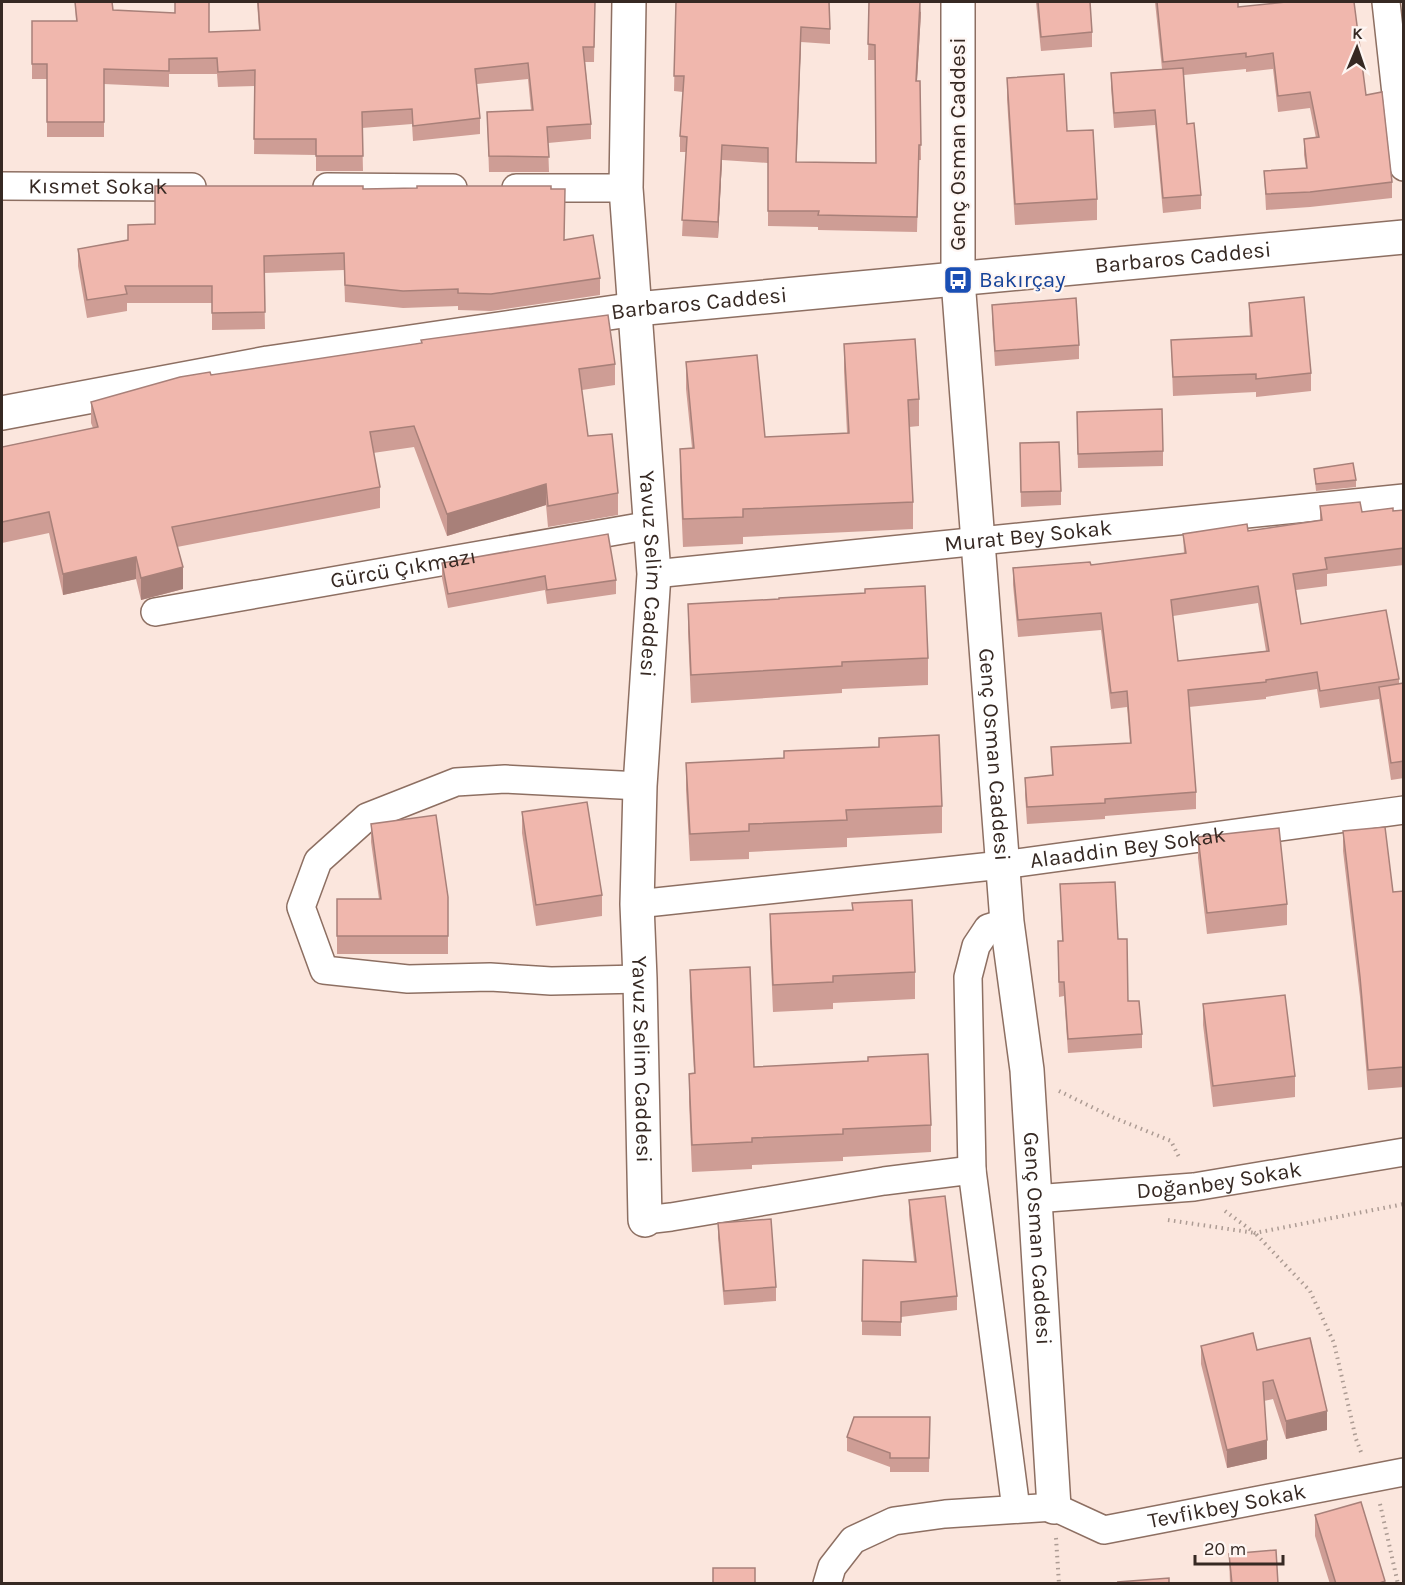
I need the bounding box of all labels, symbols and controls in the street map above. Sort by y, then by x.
north arrow [1327,18,1387,78]
text: K [1352,24,1364,43]
street label: Genç Osman Caddesi [945,37,971,251]
street label: Kısmet Sokak [28,173,168,200]
street label: Barbaros Caddesi [1094,237,1272,279]
bus stop icon: Bakırçay [942,264,974,296]
place label: Bakırçay [979,267,1065,293]
street label: Barbaros Caddesi [609,282,788,325]
street label: Yavuz Selim Caddesi [634,470,667,678]
street label: Murat Bey Sokak [943,515,1113,558]
street label: Gürcü Çıkmazı [328,543,478,594]
street label: Genç Osman Caddesi [973,647,1015,862]
street label: Alaaddin Bey Sokak [1028,822,1227,874]
street label: Yavuz Selim Caddesi [626,955,657,1163]
street label: Genç Osman Caddesi [1018,1131,1057,1346]
street label: Doğanbey Sokak [1135,1156,1303,1204]
street label: Tevfikbey Sokak [1146,1478,1308,1534]
scale bar [1195,1528,1284,1566]
text: 20 m [1204,1538,1246,1560]

